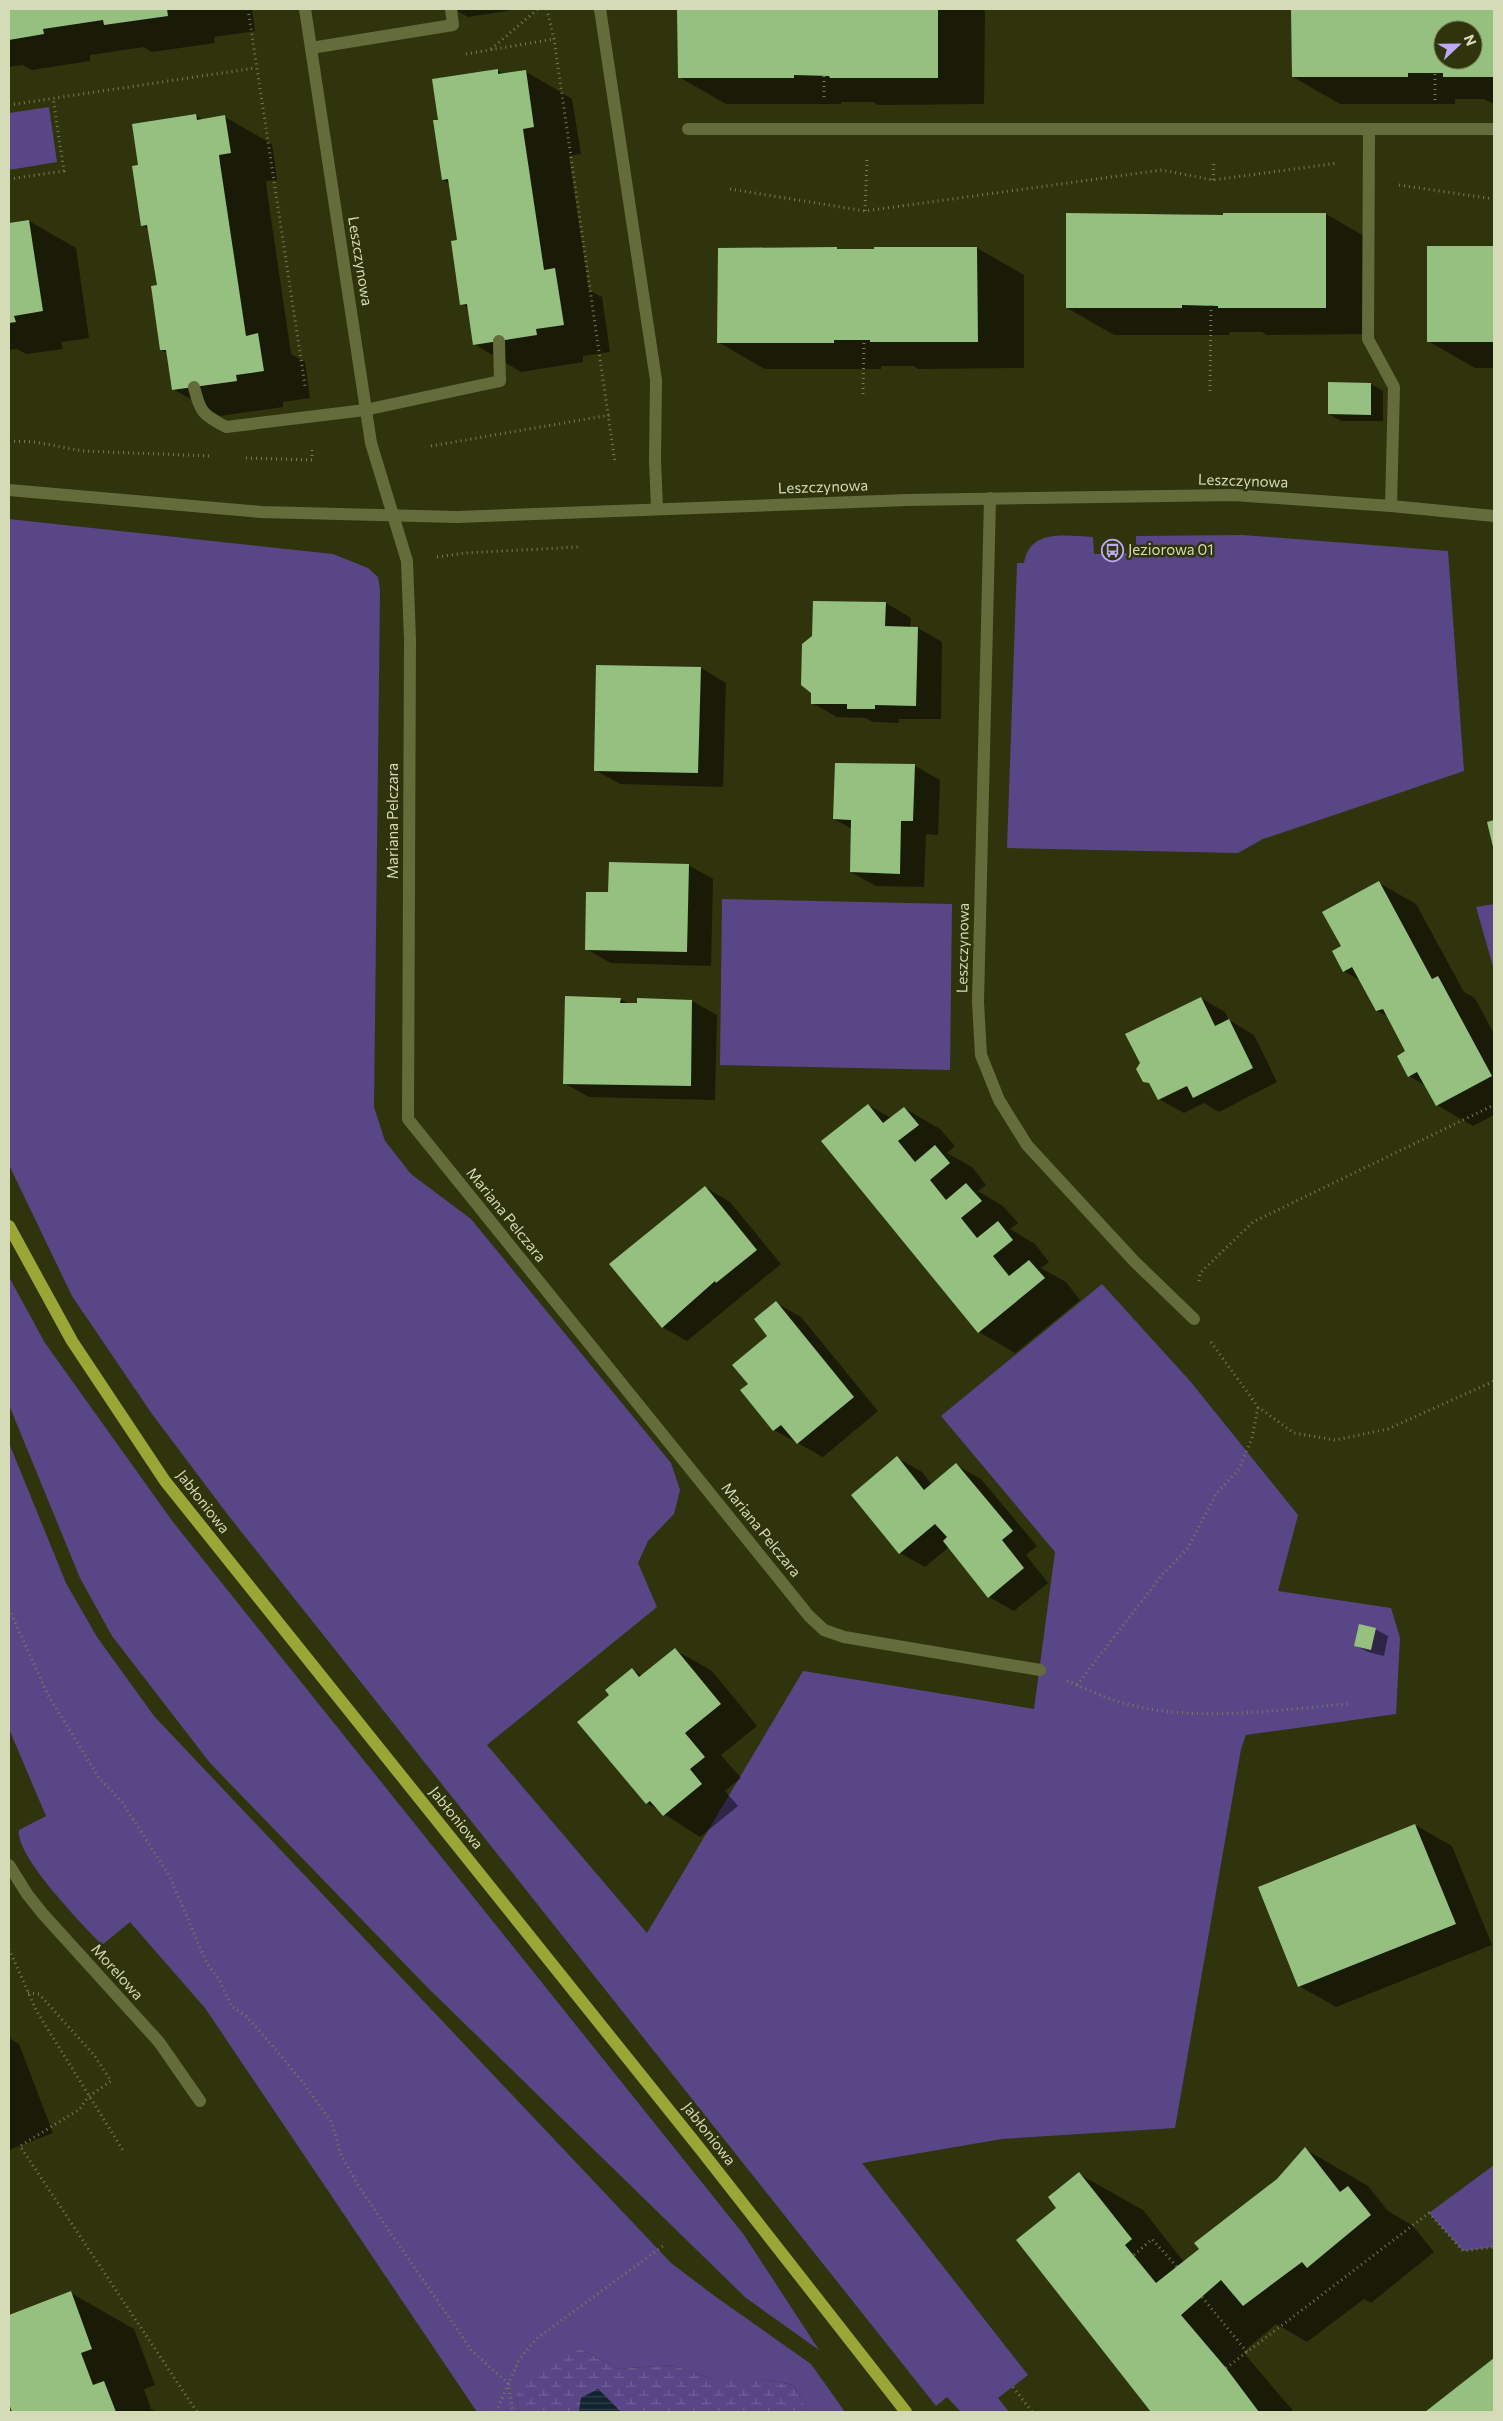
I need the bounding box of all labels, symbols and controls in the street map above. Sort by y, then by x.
north arrow [1433,20,1483,70]
text: N [1461,32,1480,48]
street label: Leszczynowa [345,215,377,307]
street label: Leszczynowa [1198,469,1289,491]
street label: Leszczynowa [777,475,868,497]
bus stop icon: Jeziorowa 01 [1100,538,1124,562]
place label: Jeziorowa 01 [1128,540,1214,558]
street label: Mariana Pelczara [383,763,401,879]
street label: Leszczynowa [952,903,972,993]
street label: Mariana Pelczara [463,1163,550,1265]
street label: Jabłoniowa [173,1466,234,1537]
street label: Mariana Pelczara [718,1478,805,1580]
street label: Jabłoniowa [426,1782,488,1852]
street label: Morelowa [88,1940,148,2003]
street label: Jabłoniowa [679,2098,740,2169]

